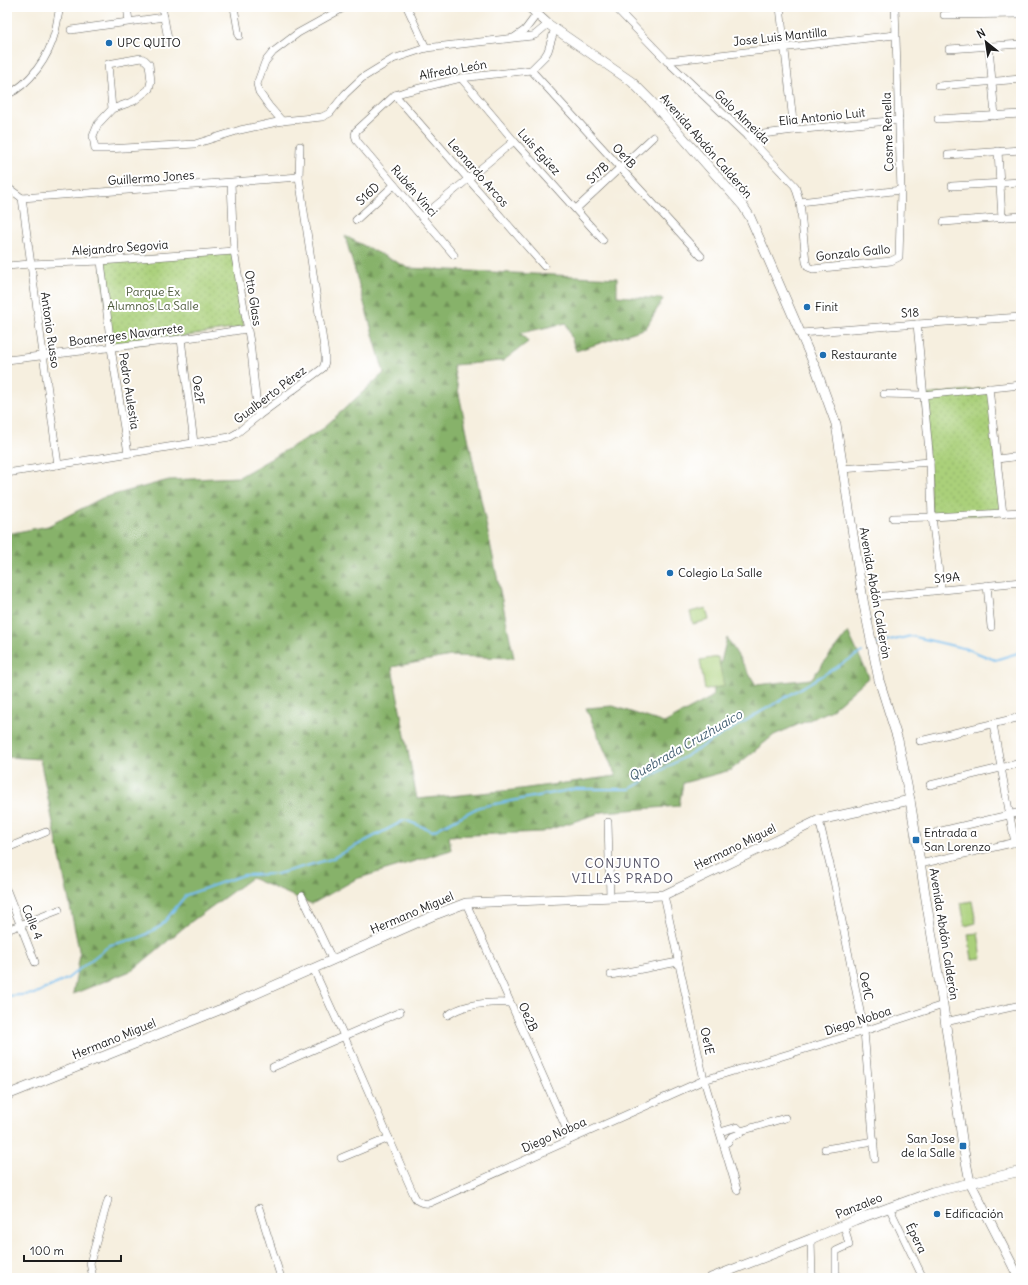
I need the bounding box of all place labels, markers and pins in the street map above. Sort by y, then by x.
place label: UPC QUITO [117,35,181,50]
marker: UPC QUITO [104,38,114,48]
place label: Finit [815,299,838,314]
marker: Finit [802,302,812,312]
place label: Restaurante [831,347,897,362]
marker: Restaurante [818,350,828,360]
place label: Colegio La Salle [678,565,762,580]
marker: Colegio La Salle [665,568,675,578]
place label: Entrada a San Lorenzo [924,825,991,854]
marker: Entrada a San Lorenzo [911,835,921,845]
place label: San Jose de la Salle [901,1131,955,1160]
marker: San Jose de la Salle [958,1141,968,1151]
place label: Edificación [945,1206,1004,1221]
marker: Edificación [932,1209,942,1219]

